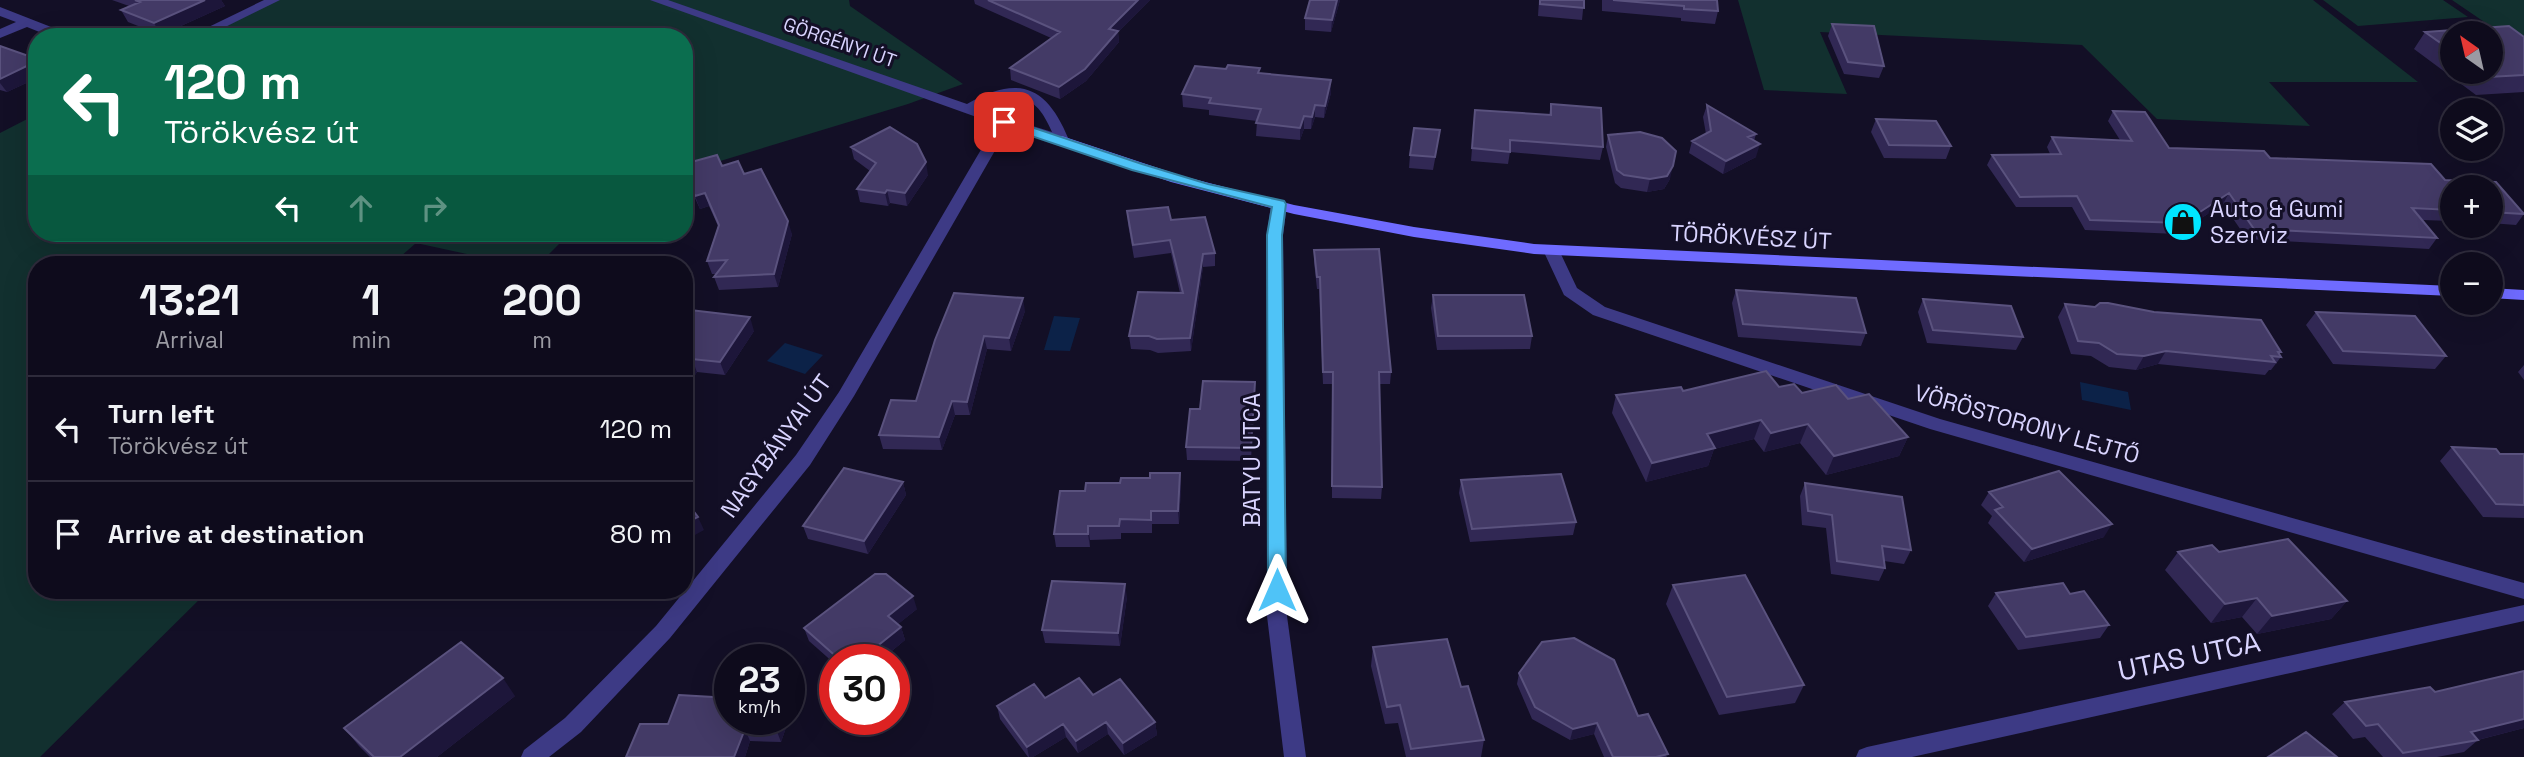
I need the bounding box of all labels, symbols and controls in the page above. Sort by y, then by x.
street label: GÖRGÉNYI ÚT [780,11,900,74]
north arrow [2440,21,2502,84]
map controls [2440,21,2503,315]
text: 120 m [164,51,301,113]
icon: left [49,56,140,147]
pin [974,92,1034,152]
button: layers [2440,98,2503,161]
icon: arrive [985,103,1023,141]
text: Törökvész út [164,112,359,152]
button: + [2440,175,2503,238]
icon: left [269,189,307,227]
icon: ahead [342,189,380,227]
icon: right [415,189,453,227]
place label: Auto & Gumi Szerviz [2210,194,2343,250]
shop icon: Auto & Gumi Szerviz [2162,201,2204,243]
street label: TÖRÖKVÉSZ ÚT [1670,218,1832,256]
button: − [2440,252,2503,315]
text: 13:21 [139,274,240,327]
text: 1 [362,274,381,327]
text: 200 [502,274,582,327]
text: Arrival [156,325,224,355]
text: min [352,325,391,355]
text: m [532,325,552,355]
street label: NAGYBÁNYAI ÚT [714,368,838,524]
street label: VÖRÖSTORONY LEJTŐ [1911,377,2143,471]
street label: BATYU UTCA [1237,393,1267,527]
text: Turn left [108,397,215,431]
icon: left [49,410,87,448]
text: 120 m [600,412,672,446]
text: Törökvész út [108,431,249,461]
icon: arrive [49,515,87,553]
text: Arrive at destination [108,517,365,551]
text: 80 m [610,517,672,551]
position arrow [1240,553,1314,627]
street label: UTAS UTCA [2115,623,2263,689]
speed limit sign: 30 [819,644,910,735]
text: 23 [738,658,781,702]
text: km/h [738,695,781,718]

